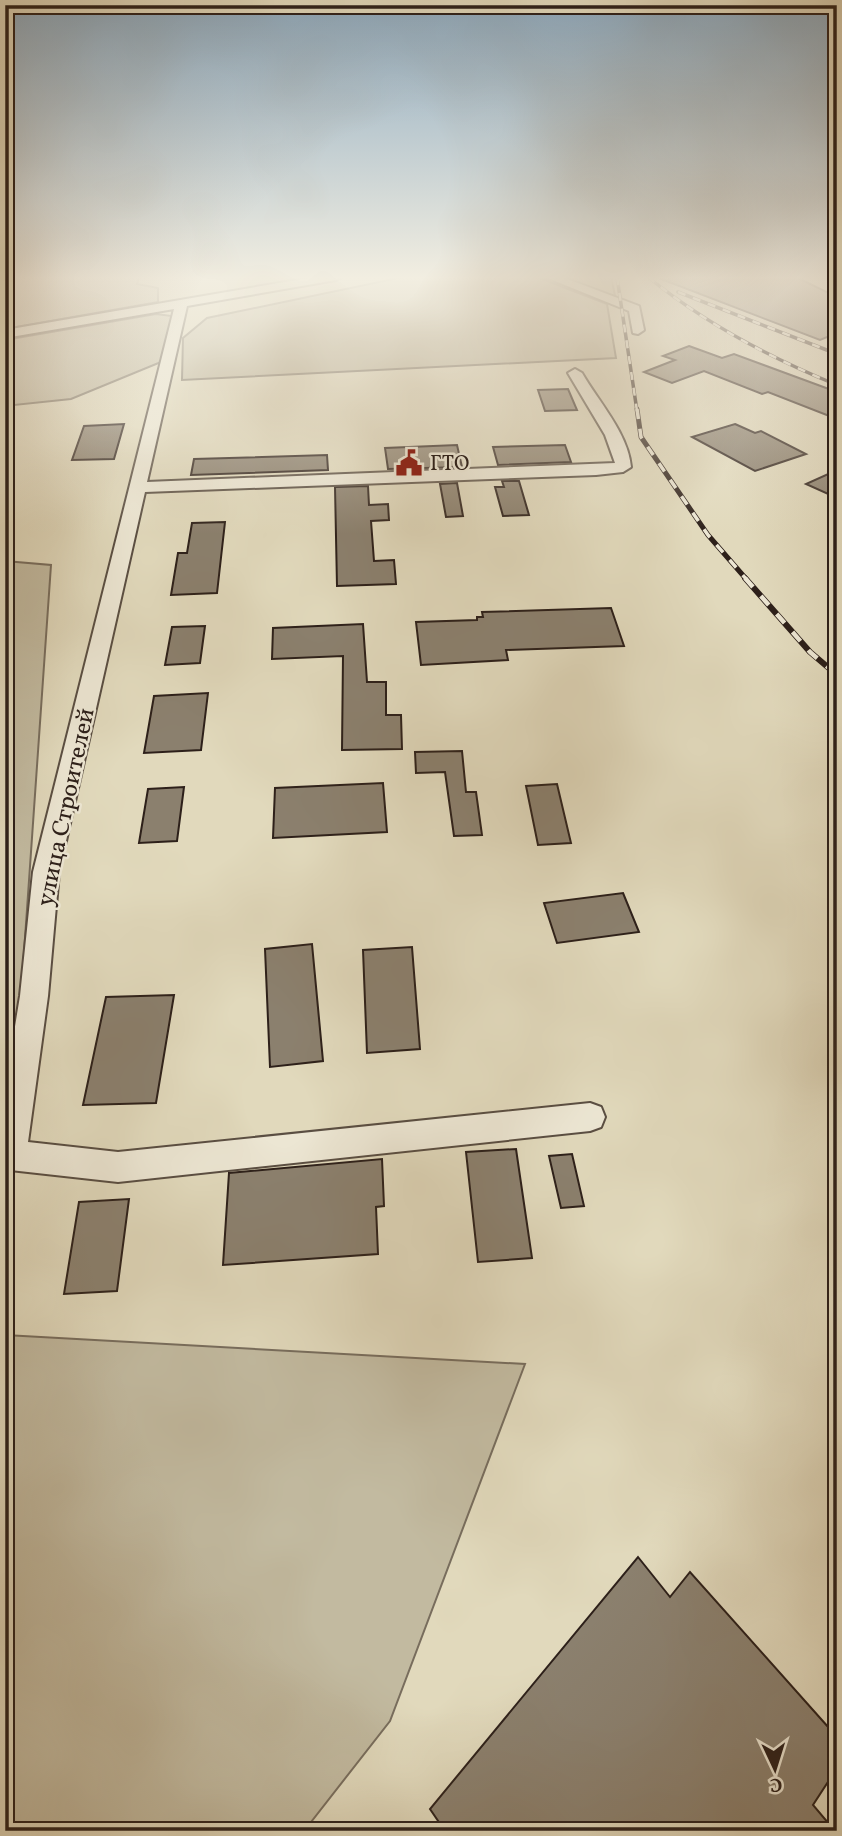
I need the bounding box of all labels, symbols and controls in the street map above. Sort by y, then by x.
public building icon: ГТО [394,448,424,478]
place label: ГТО [430,450,469,479]
street label: улица Строителей [29,705,105,910]
north arrow [740,1734,810,1804]
text: С [769,1771,783,1797]

